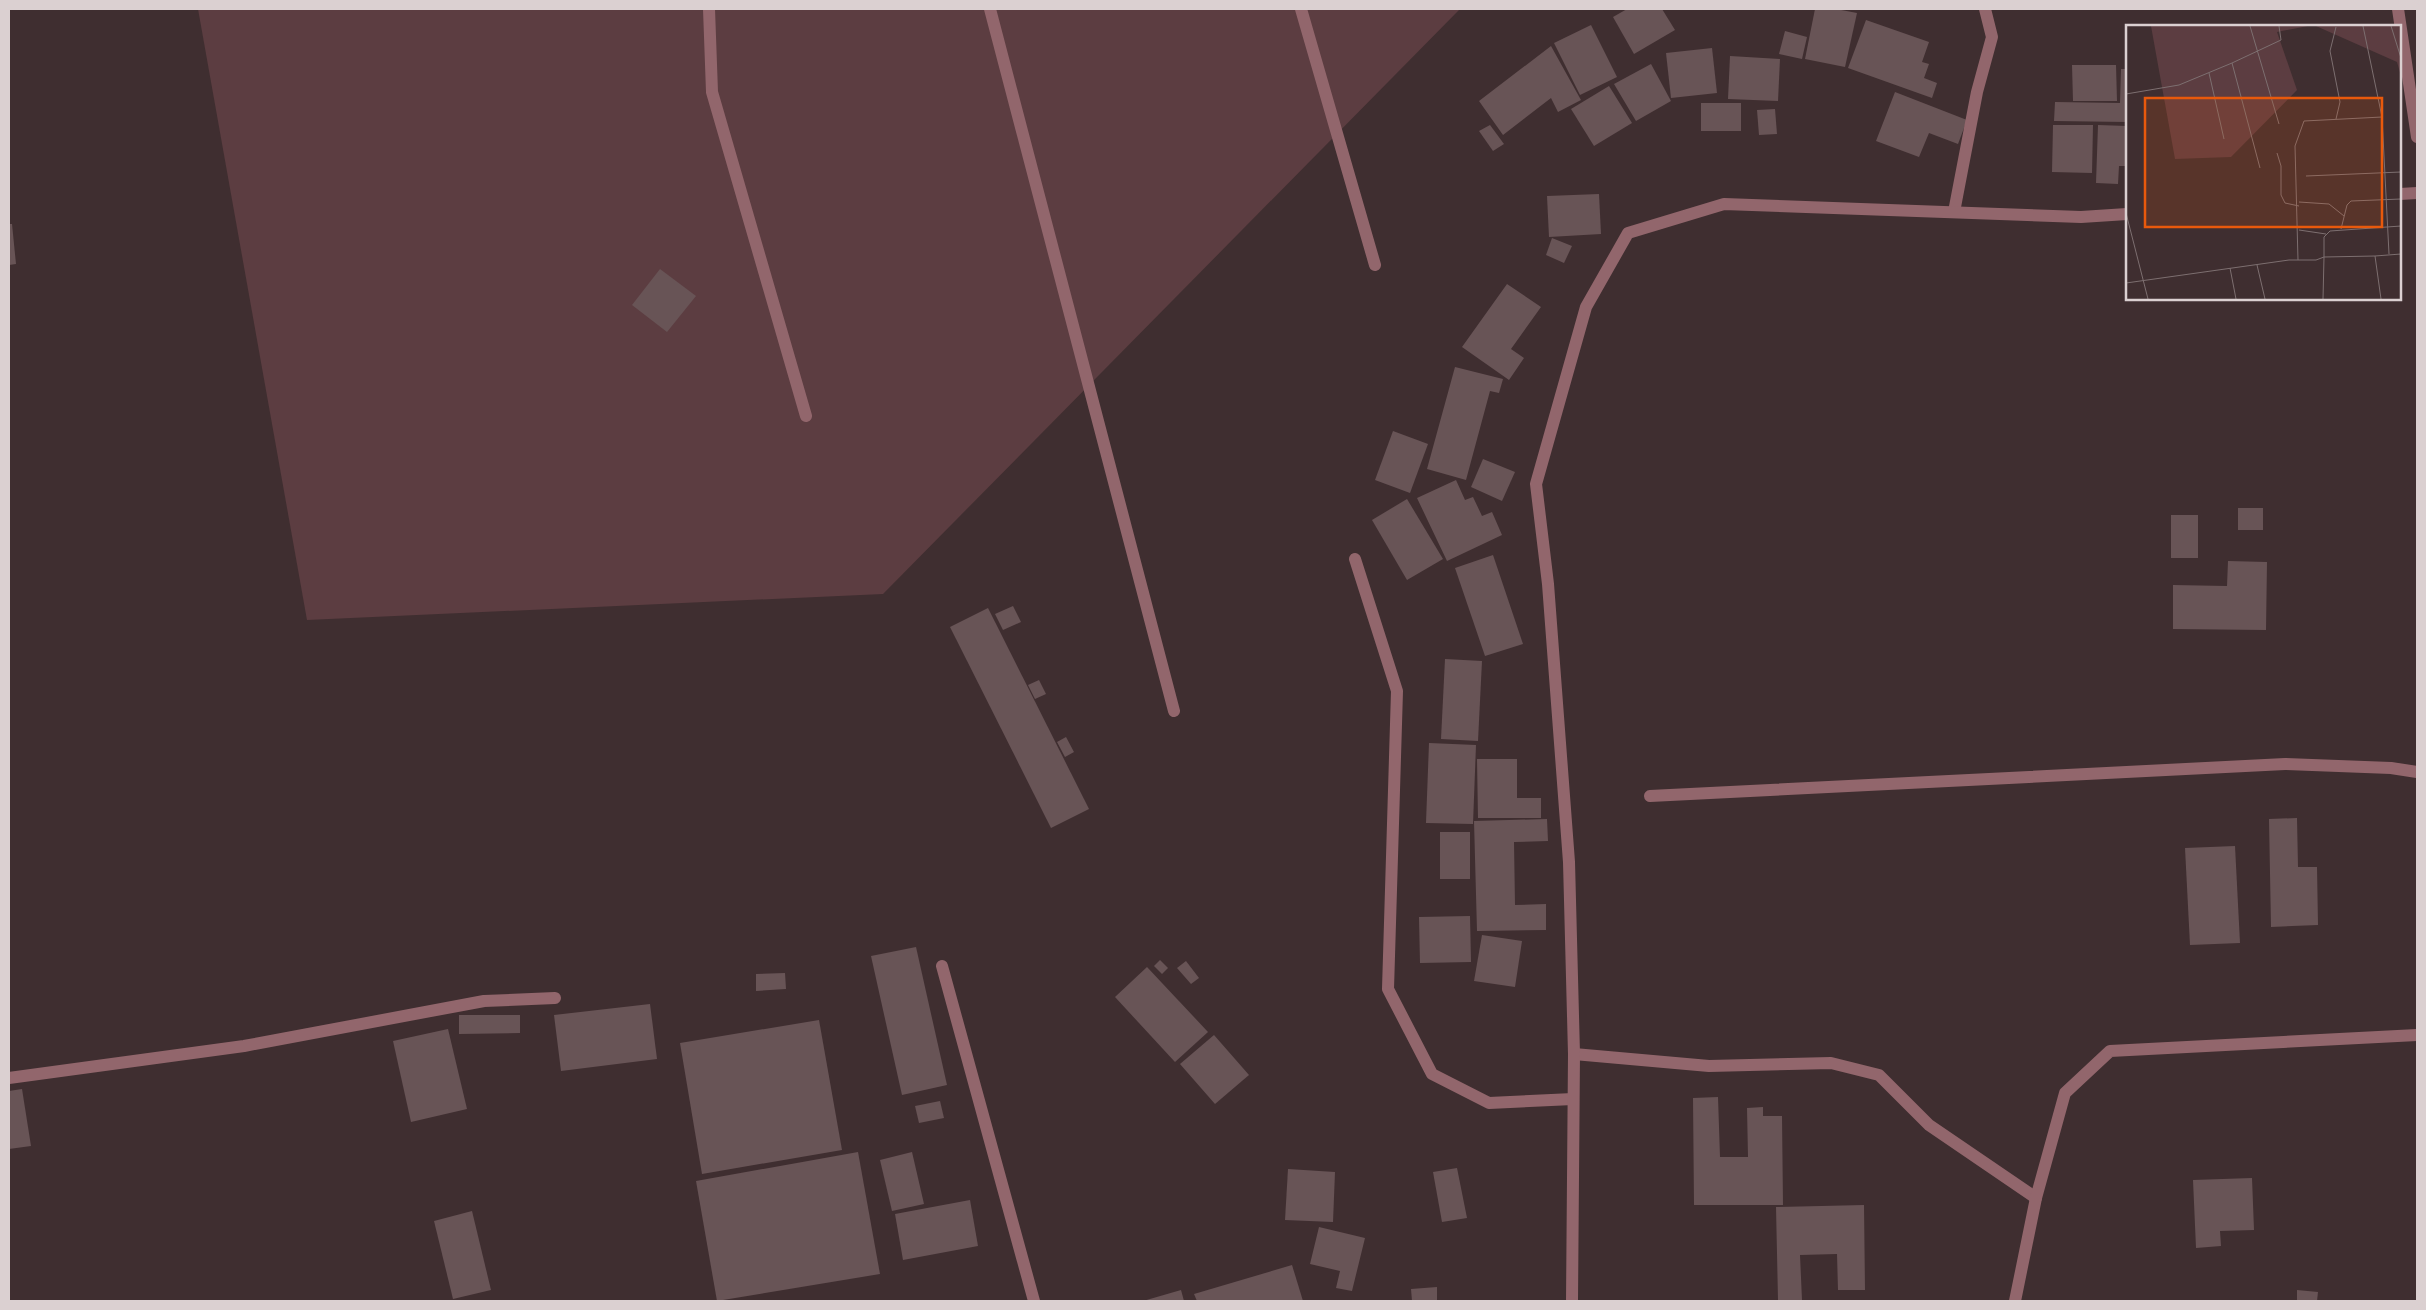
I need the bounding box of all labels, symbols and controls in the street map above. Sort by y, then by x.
inset map [2126,25,2401,300]

